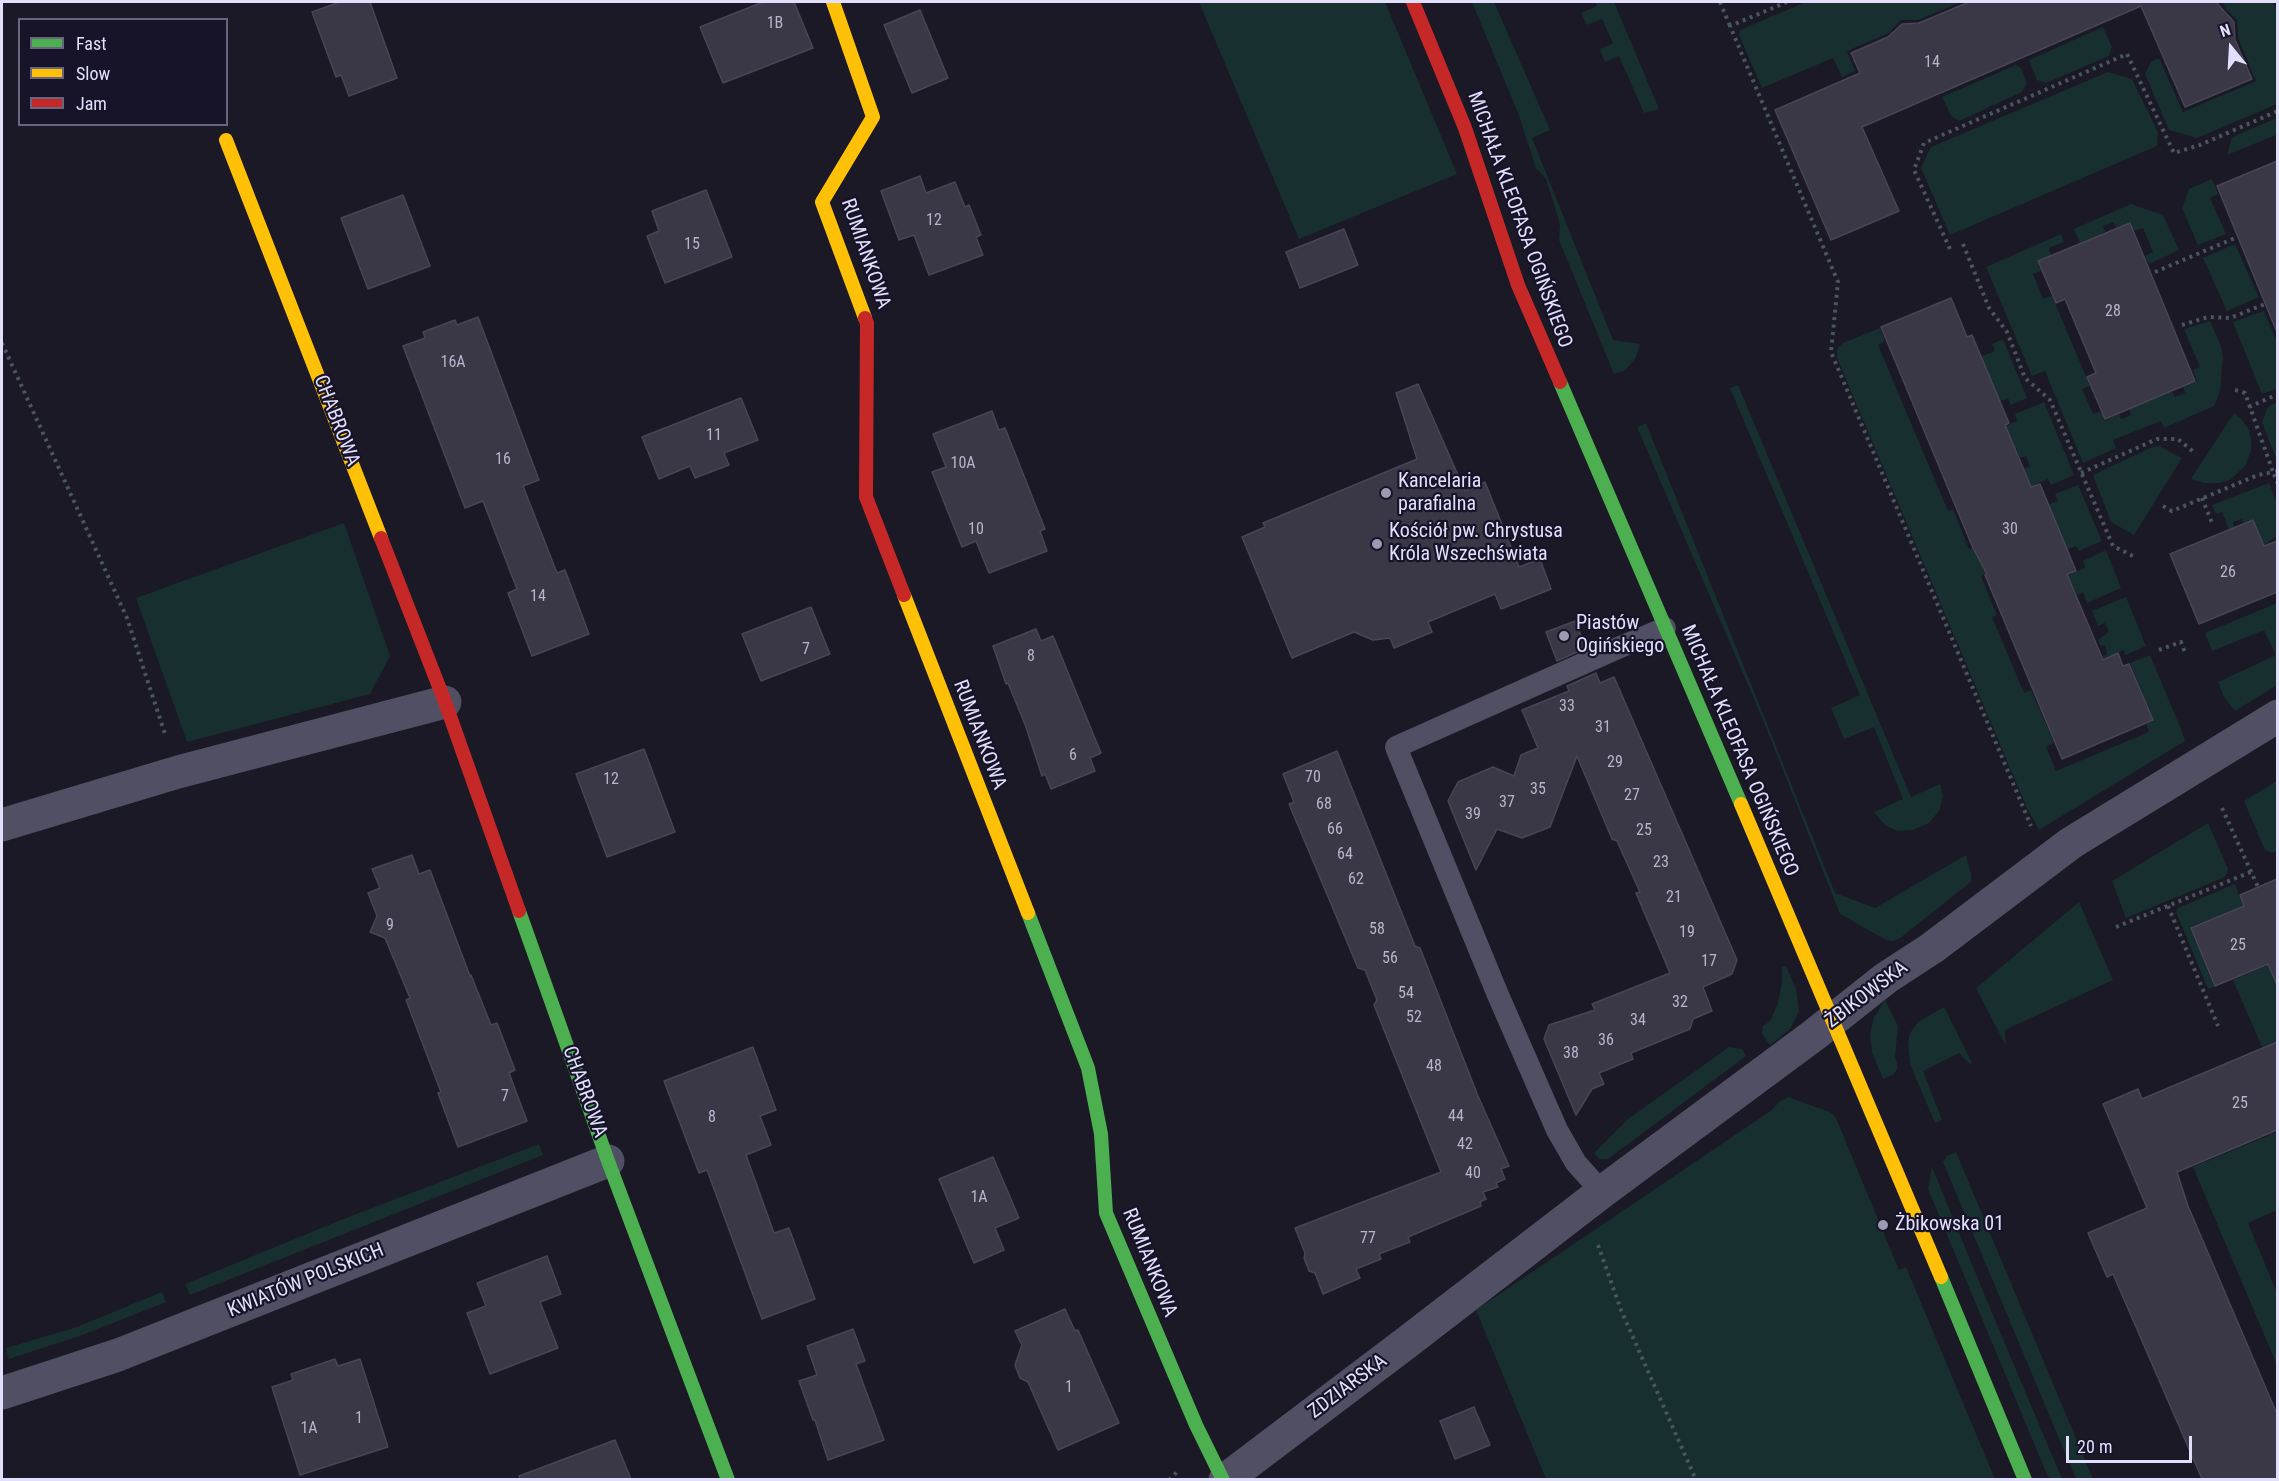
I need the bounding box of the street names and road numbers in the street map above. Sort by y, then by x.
street label: MICHAŁA KLEOFASA OGIŃSKIEGO [1461,89,1577,351]
street label: RUMIANKOWA [835,196,895,312]
street label: CHABROWA [308,372,364,470]
street label: MICHAŁA KLEOFASA OGIŃSKIEGO [1675,622,1803,880]
street label: RUMIANKOWA [947,677,1011,793]
street label: ŻBIKOWSKA [1821,956,1913,1034]
street label: CHABROWA [556,1043,612,1141]
street label: RUMIANKOWA [1116,1205,1182,1321]
street label: KWIATÓW POLSKICH [224,1239,388,1323]
street label: ZDZIARSKA [1304,1350,1392,1424]

